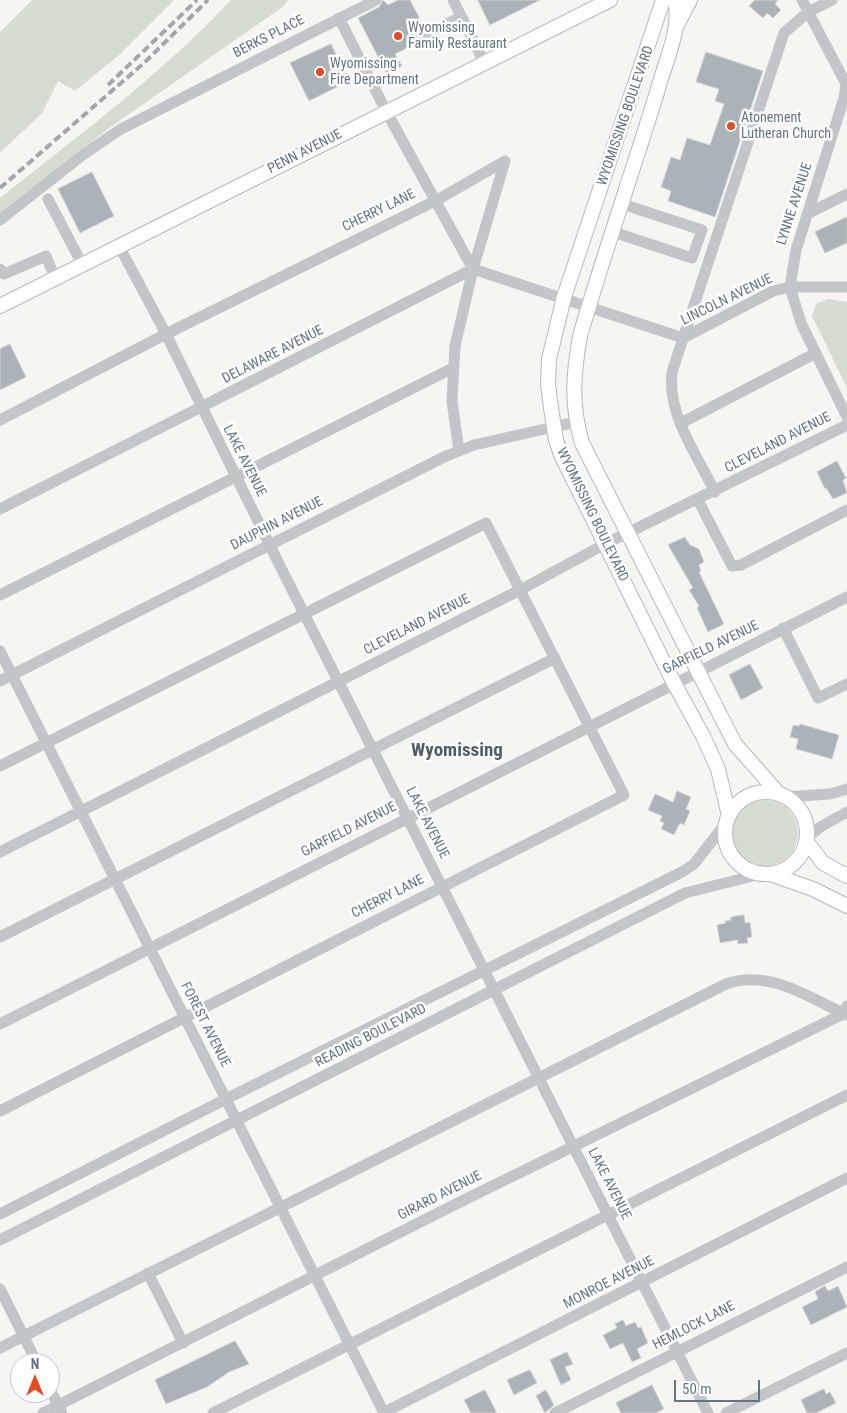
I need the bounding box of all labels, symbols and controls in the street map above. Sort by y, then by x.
street label: BERKS PLACE [231,12,307,62]
place label: Wyomissing Family Restaurant [408,20,507,52]
marker: Wyomissing Family Restaurant [392,30,404,42]
street label: WYOMISSING BOULEVARD [594,44,658,188]
place label: Wyomissing Fire Department [330,56,419,88]
marker: Wyomissing Fire Department [314,66,326,78]
place label: Atonement Lutheran Church [741,110,831,142]
marker: Atonement Lutheran Church [725,120,737,132]
street label: PENN AVENUE [265,126,345,178]
street label: LYNNE AVENUE [774,161,816,247]
street label: CHERRY LANE [340,186,418,236]
street label: LINCOLN AVENUE [679,271,775,329]
street label: DELAWARE AVENUE [220,322,326,388]
street label: CLEVELAND AVENUE [722,409,834,477]
street label: LAKE AVENUE [219,422,269,500]
street label: WYOMISSING BOULEVARD [552,445,632,585]
street label: DAUPHIN AVENUE [228,494,326,554]
street label: CLEVELAND AVENUE [361,591,473,659]
street label: GARFIELD AVENUE [660,618,762,678]
district label: Wyomissing [411,740,503,762]
street label: LAKE AVENUE [402,784,452,862]
street label: GARFIELD AVENUE [299,799,399,861]
street label: CHERRY LANE [349,872,427,922]
street label: FOREST AVENUE [176,980,234,1070]
street label: READING BOULEVARD [313,1001,429,1071]
street label: LAKE AVENUE [584,1145,634,1223]
street label: GIRARD AVENUE [395,1168,485,1224]
street label: MONROE AVENUE [561,1253,657,1313]
street label: HEMLOCK LANE [650,1298,738,1354]
north arrow [10,1353,60,1403]
text: N [31,1356,39,1372]
scale bar [677,1370,763,1402]
text: 50 m [682,1380,712,1398]

